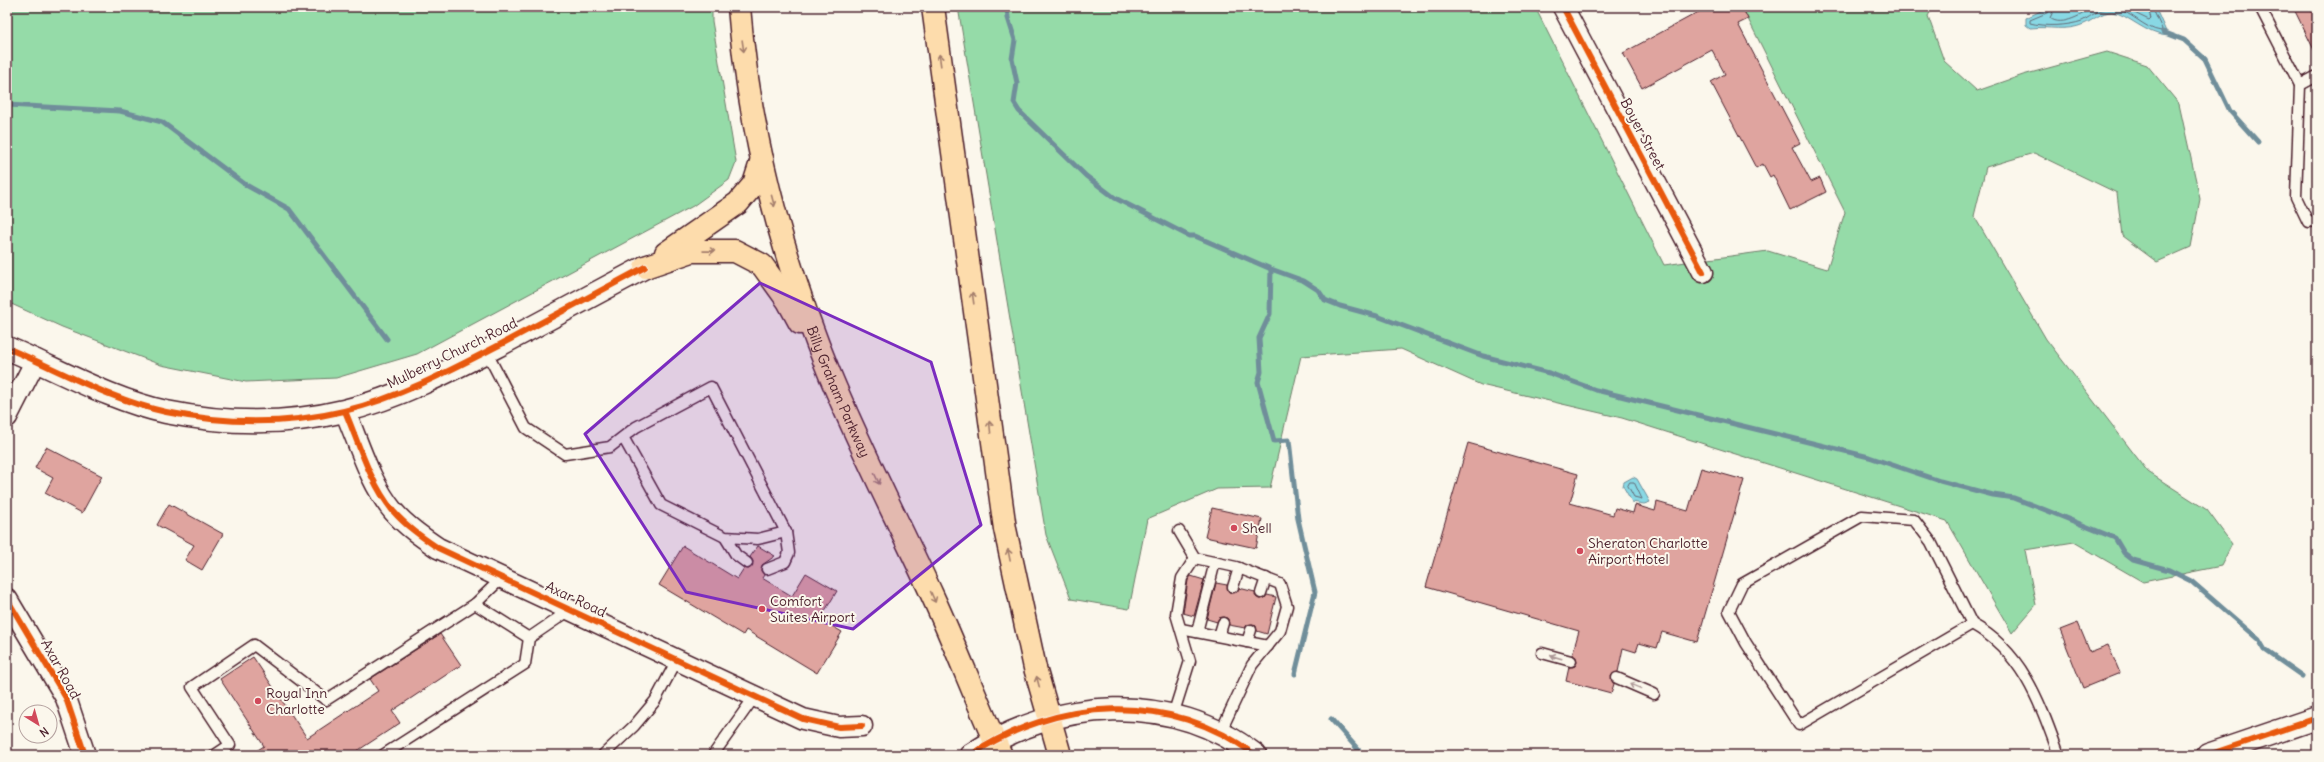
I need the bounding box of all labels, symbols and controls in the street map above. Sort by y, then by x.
one-way arrow [739,39,747,52]
one-way arrow [936,54,944,67]
street label: Boyer Street [1617,95,1670,173]
one-way arrow [769,194,777,207]
one-way arrow [702,247,715,255]
one-way arrow [969,292,977,305]
street label: Mulberry Church Road [384,314,520,392]
street label: Billy Graham Parkway [803,323,874,460]
one-way arrow [986,421,993,434]
one-way arrow [874,473,881,485]
place label: Shell [1242,519,1272,537]
marker: Shell [1229,523,1239,533]
place label: Sheraton Charlotte Airport Hotel [1588,534,1708,568]
marker: Sheraton Charlotte Airport Hotel [1575,546,1585,556]
one-way arrow [1005,549,1013,562]
street label: Axar Road [542,577,610,621]
one-way arrow [929,590,937,602]
place label: Comfort Suites Airport [770,592,855,626]
marker: Comfort Suites Airport [757,604,767,614]
street label: Axar Road [37,636,85,702]
one-way arrow [1550,653,1563,661]
one-way arrow [1034,676,1042,689]
one-way arrow [1630,682,1642,689]
place label: Royal Inn Charlotte [266,684,327,718]
marker: Royal Inn Charlotte [253,696,263,706]
north arrow [18,704,58,744]
text: N [37,724,51,740]

